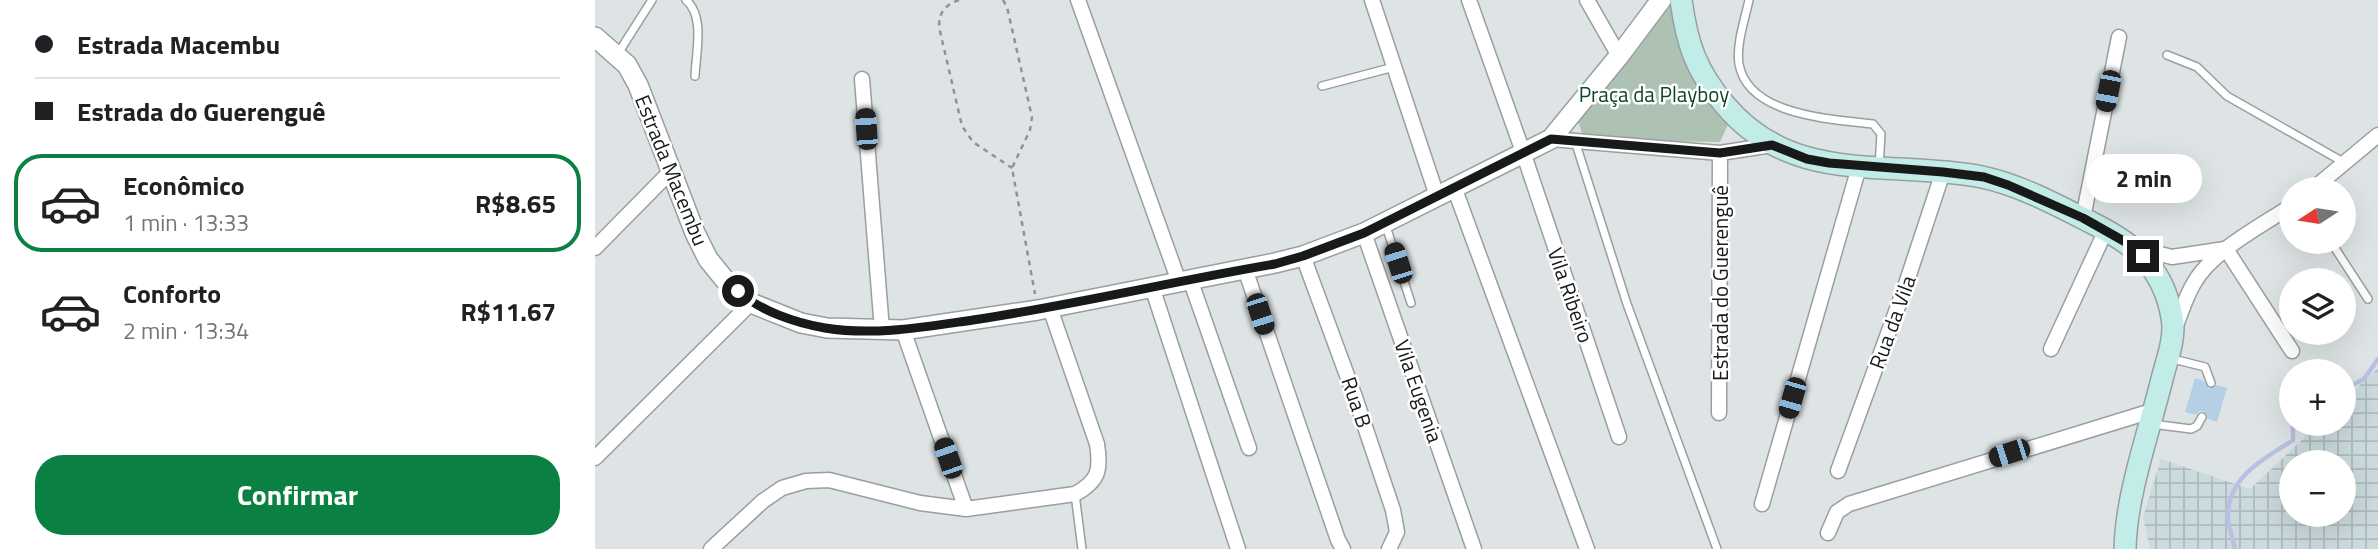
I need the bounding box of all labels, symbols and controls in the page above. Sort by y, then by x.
text: Estrada Macembu [77,25,280,64]
car [2094,68,2123,114]
park label: Praça da Playboy [1579,78,1729,110]
street label: Estrada Macembu [627,90,717,250]
text: Estrada do Guerenguê [77,92,326,131]
car [855,107,878,151]
callout: 2 min [2085,154,2201,204]
text: 2 min [2116,161,2172,196]
text: Econômico [123,166,245,205]
icon: car [39,172,102,235]
north arrow [2279,177,2355,254]
map controls [2279,177,2356,527]
text: R$8.65 [475,184,556,223]
street label: Estrada do Guerenguê [1704,185,1736,381]
text: 1 min · 13:33 [123,205,249,240]
car [1382,240,1415,286]
route end [2127,240,2159,272]
street label: Vila Ribeiro [1540,243,1602,347]
button: layers [2279,268,2356,345]
street label: Rua da Vila [1860,270,1924,373]
text: Conforto [123,274,221,313]
route start [722,275,754,307]
icon: car [39,280,102,343]
car [1244,291,1277,337]
text: R$11.67 [460,292,556,331]
text: 2 min · 13:34 [123,313,249,348]
street label: Vila Eugenia [1386,335,1452,447]
button: + [2279,359,2356,436]
street label: Rua B [1333,372,1381,432]
car [1777,375,1808,421]
car [932,435,965,481]
car [1986,437,2033,469]
button: − [2279,450,2356,527]
button: Confirmar [35,455,560,535]

